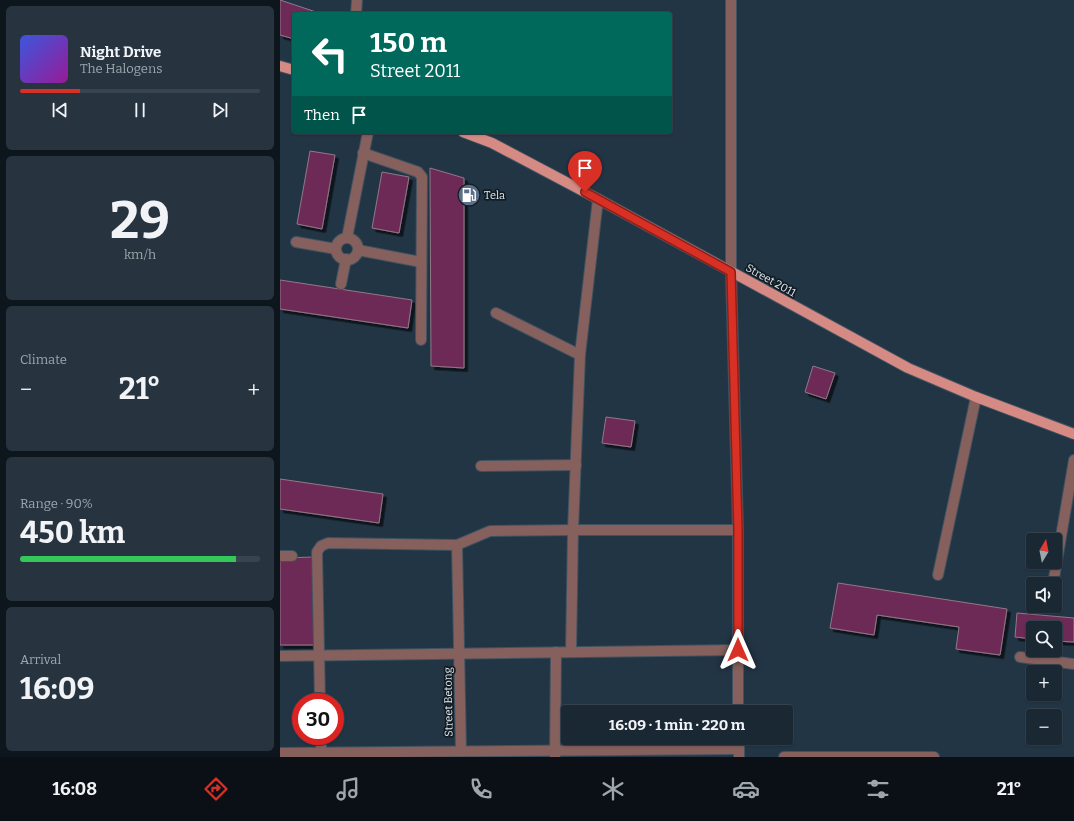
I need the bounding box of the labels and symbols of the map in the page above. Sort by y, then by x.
pin [568,151,602,192]
fuel station icon: Tela [456,182,482,208]
place label: Tela [484,189,505,202]
street label: Street 2011 [743,261,799,300]
north arrow [1026,533,1062,569]
position arrow [717,629,759,671]
street label: Street Betong [441,667,456,737]
speed limit sign: 30 [292,693,344,745]

